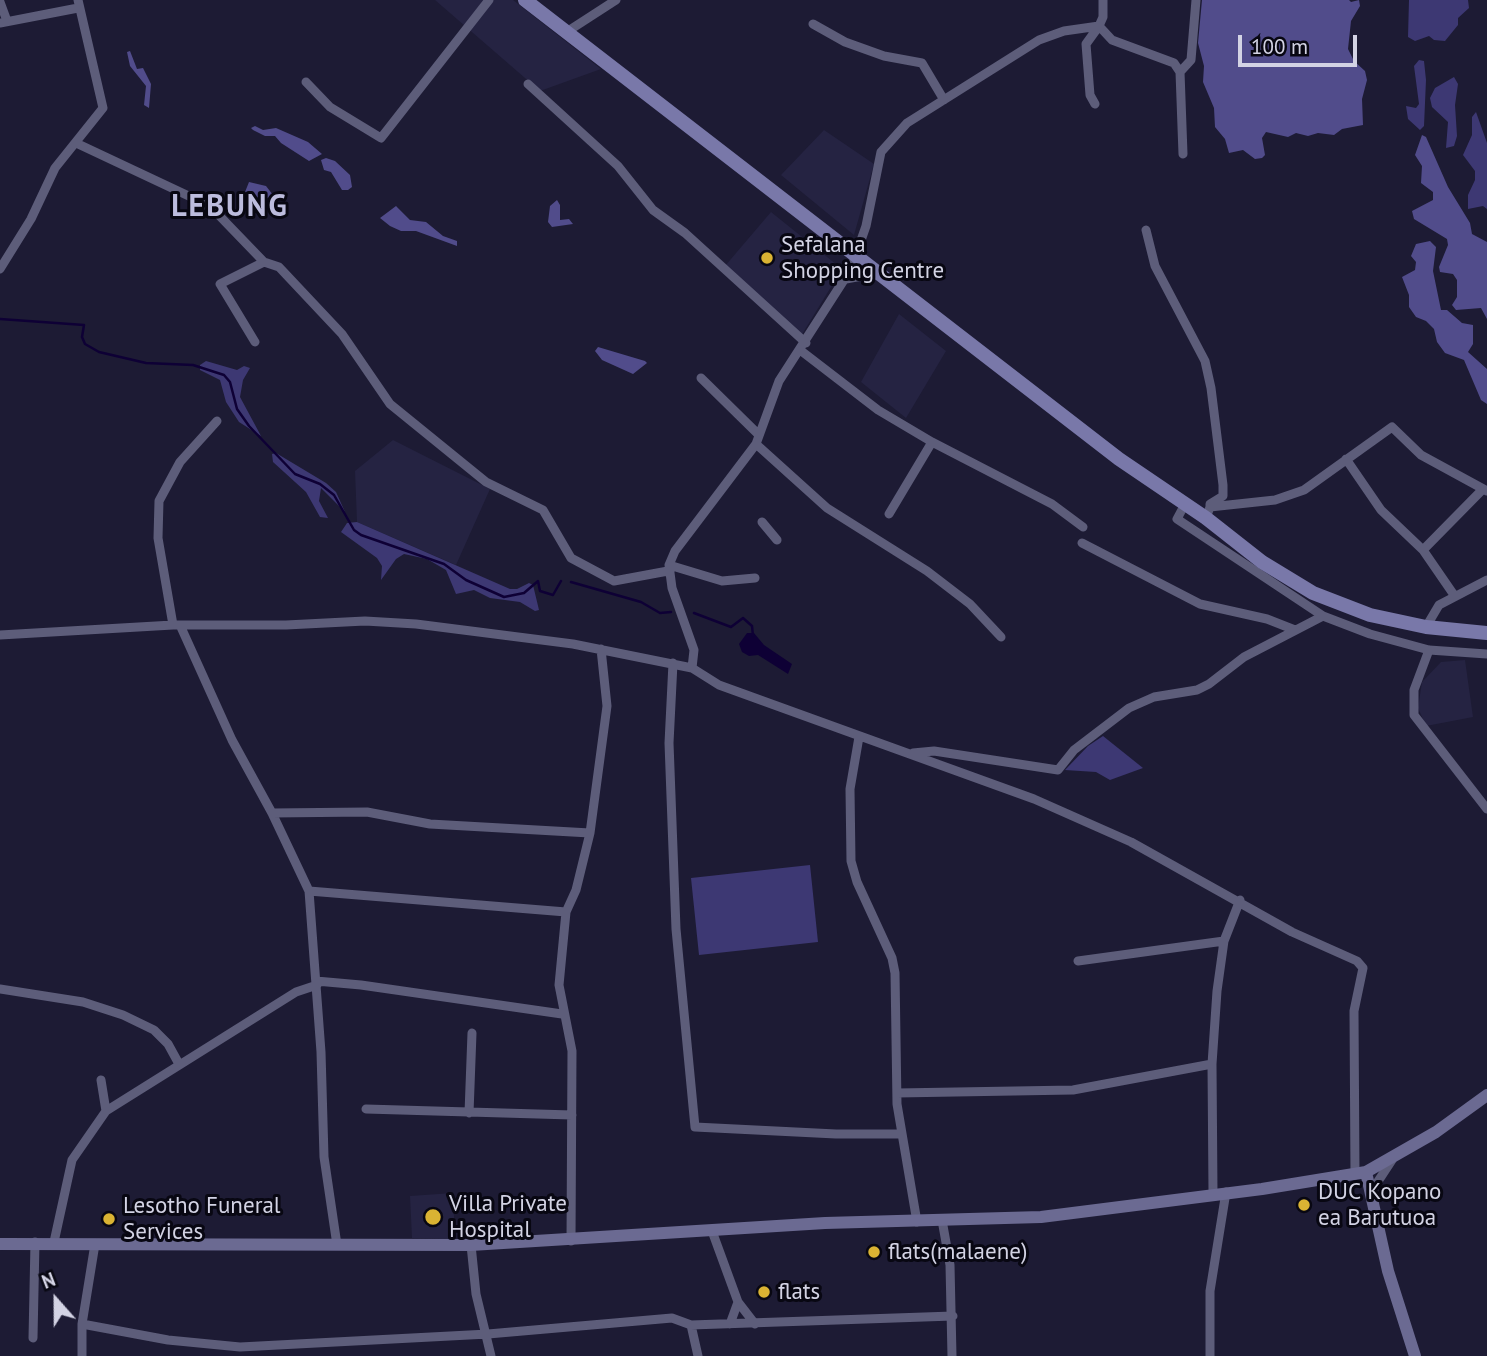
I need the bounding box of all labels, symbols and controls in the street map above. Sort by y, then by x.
scale bar [1242,21,1361,65]
text: 100 m [1251,33,1308,60]
district label: LEBUNG [172,189,288,225]
place label: Sefalana Shopping Centre [781,231,944,285]
marker: Sefalana Shopping Centre [759,250,775,266]
place label: DUC Kopano ea Barutuoa [1318,1178,1441,1232]
place label: Villa Private Hospital [449,1190,567,1244]
place label: Lesotho Funeral Services [123,1192,281,1246]
marker: DUC Kopano ea Barutuoa [1296,1197,1312,1213]
marker: Villa Private Hospital [423,1207,443,1227]
marker: Lesotho Funeral Services [101,1211,117,1227]
place label: flats(malaene) [888,1238,1027,1266]
marker: flats(malaene) [866,1244,882,1260]
north arrow [21,1265,91,1335]
text: N [38,1267,59,1294]
place label: flats [778,1278,820,1306]
marker: flats [756,1284,772,1300]

